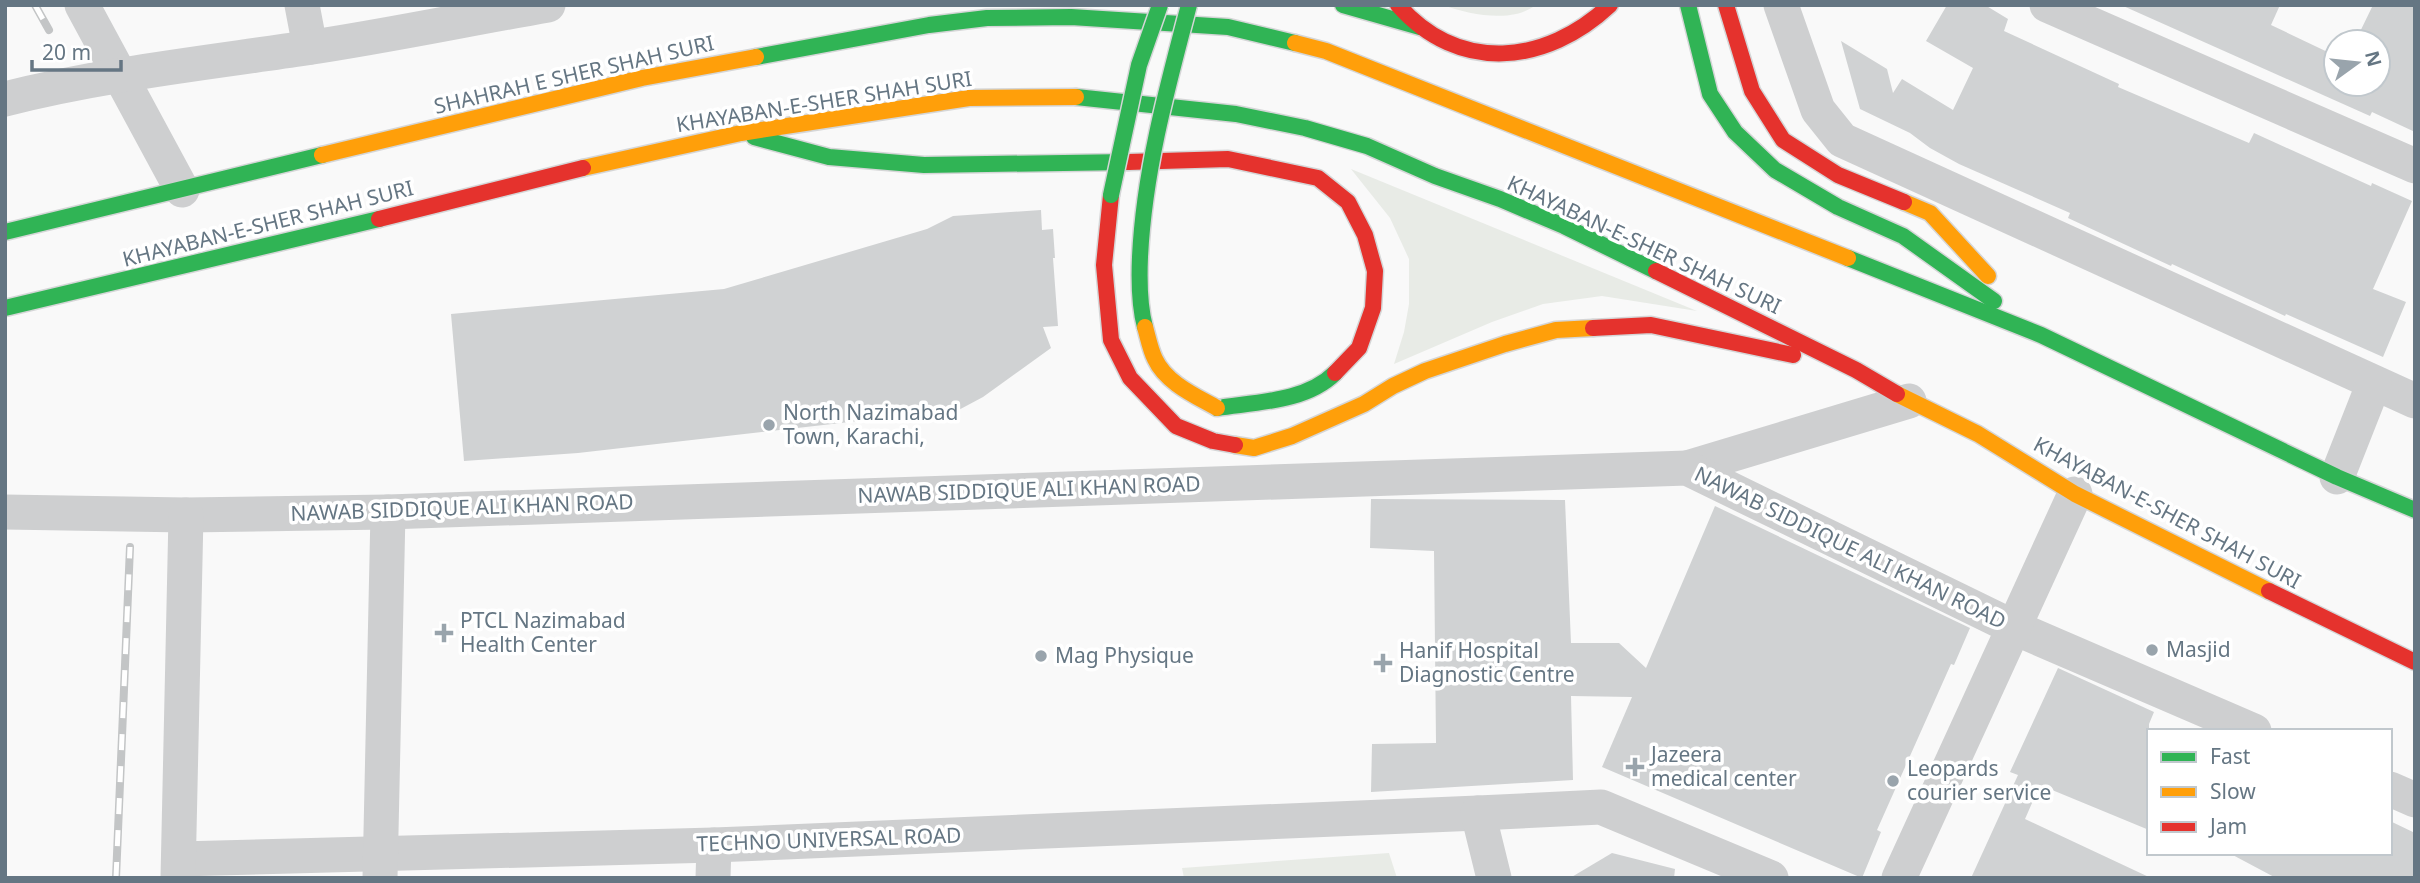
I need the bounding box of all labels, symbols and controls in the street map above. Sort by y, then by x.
scale bar [32,28,121,72]
street label: SHAHRAH E SHER SHAH SURI [431,28,717,120]
north arrow [2322,28,2392,98]
text: 20 m [42,38,91,66]
text: N [2359,48,2388,69]
street label: KHAYABAN-E-SHER SHAH SURI [674,64,974,138]
street label: KHAYABAN-E-SHER SHAH SURI [1503,168,1786,320]
street label: KHAYABAN-E-SHER SHAH SURI [119,173,416,273]
place label: North Nazimabad Town, Karachi, [783,398,958,450]
marker: North Nazimabad Town, Karachi, [761,417,777,433]
street label: KHAYABAN-E-SHER SHAH SURI [2029,430,2306,595]
street label: NAWAB SIDDIQUE ALI KHAN ROAD [1690,459,2011,635]
street label: NAWAB SIDDIQUE ALI KHAN ROAD [857,469,1201,509]
street label: NAWAB SIDDIQUE ALI KHAN ROAD [290,487,634,527]
place label: PTCL Nazimabad Health Center [460,606,626,658]
marker: PTCL Nazimabad Health Center [434,623,454,643]
place label: Masjid [2166,635,2231,663]
place label: Hanif Hospital Diagnostic Centre [1399,636,1575,688]
place label: Mag Physique [1055,641,1194,669]
marker: Masjid [2144,642,2160,658]
marker: Mag Physique [1033,648,1049,664]
marker: Hanif Hospital Diagnostic Centre [1373,653,1393,673]
legend [2147,729,2392,855]
place label: Jazeera medical center [1649,740,1797,792]
text: Fast [2210,742,2251,770]
place label: Leopards courier service [1907,754,2051,806]
marker: Jazeera medical center [1625,757,1645,777]
marker: Leopards courier service [1885,773,1901,789]
text: Slow [2210,777,2256,805]
text: Jam [2208,812,2247,840]
street label: TECHNO UNIVERSAL ROAD [696,820,962,858]

